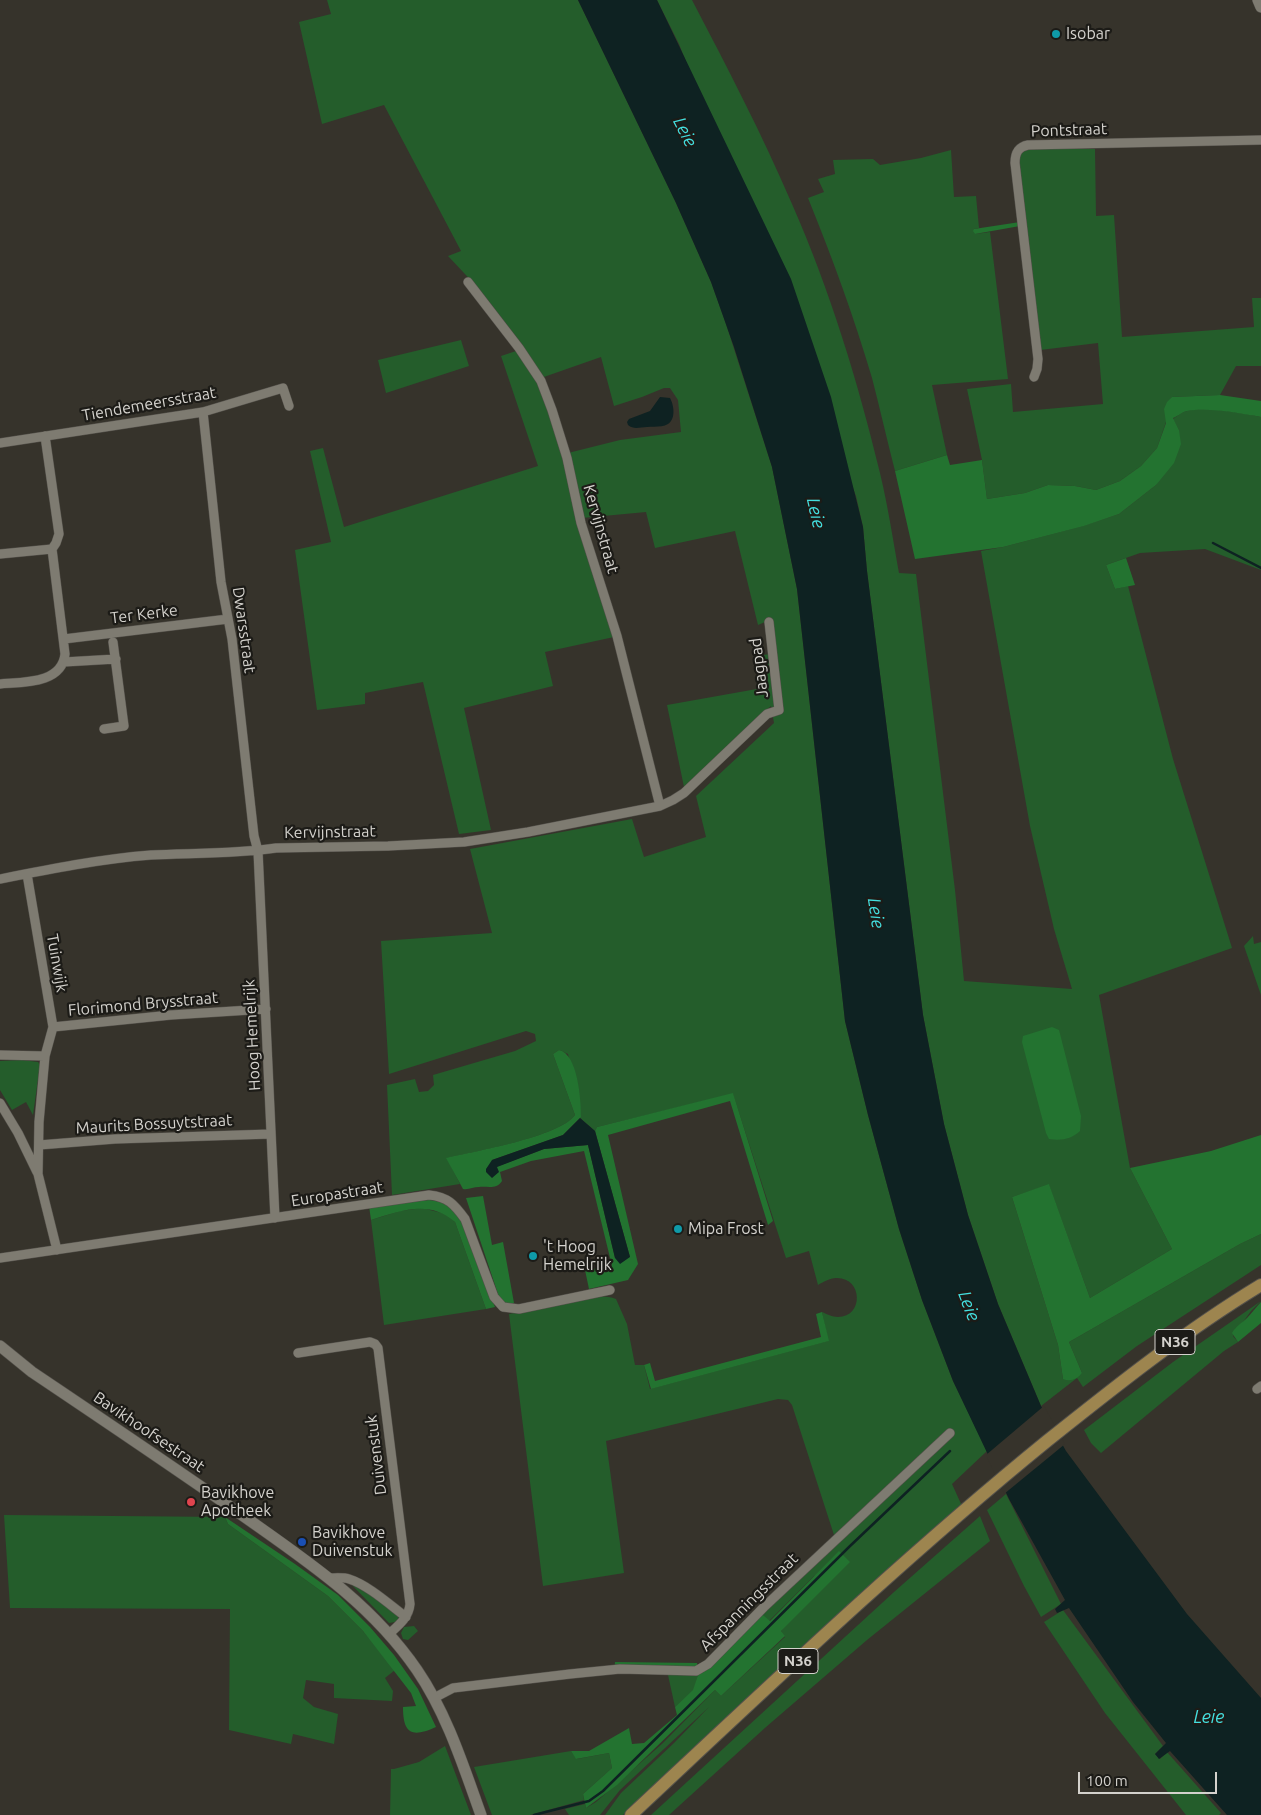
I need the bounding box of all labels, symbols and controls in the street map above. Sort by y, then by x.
place label: Isobar [1066,24,1110,44]
marker: Isobar [1050,28,1062,40]
water label: Leie [668,113,702,151]
street label: Pontstraat [1031,119,1107,141]
street label: Tiendemeersstraat [80,383,218,425]
street label: Kervijnstraat [579,482,623,576]
water label: Leie [802,496,830,530]
street label: Dwarsstraat [228,586,260,674]
street label: Ter Kerke [109,600,179,628]
street label: Jaagpad [746,637,772,699]
street label: Kervijnstraat [284,822,376,842]
water label: Leie [863,896,889,930]
street label: Tuinwijk [42,932,72,994]
street label: Hoog Hemelrijk [239,979,265,1091]
street label: Florimond Brysstraat [67,988,219,1020]
street label: Maurits Bossuytstraat [75,1110,233,1138]
street label: Europastraat [290,1177,384,1211]
place label: Mipa Frost [688,1219,764,1239]
marker: Mipa Frost [672,1223,684,1235]
place label: 't Hoog Hemelrijk [543,1237,612,1275]
marker: 't Hoog Hemelrijk [527,1250,539,1262]
water label: Leie [953,1288,985,1324]
road number: N36 [1155,1330,1195,1354]
street label: Bavikhoofsestraat [90,1388,208,1476]
street label: Duivenstuk [362,1414,390,1496]
place label: Bavikhove Apotheek [201,1483,274,1521]
marker: Bavikhove Apotheek [185,1496,197,1508]
place label: Bavikhove Duivenstuk [312,1523,392,1561]
marker: Bavikhove Duivenstuk [296,1536,308,1548]
street label: Afspanningsstraat [696,1549,802,1655]
road number: N36 [778,1648,818,1674]
water label: Leie [1194,1706,1224,1728]
scale bar [1081,1762,1220,1794]
text: 100 m [1086,1772,1128,1789]

